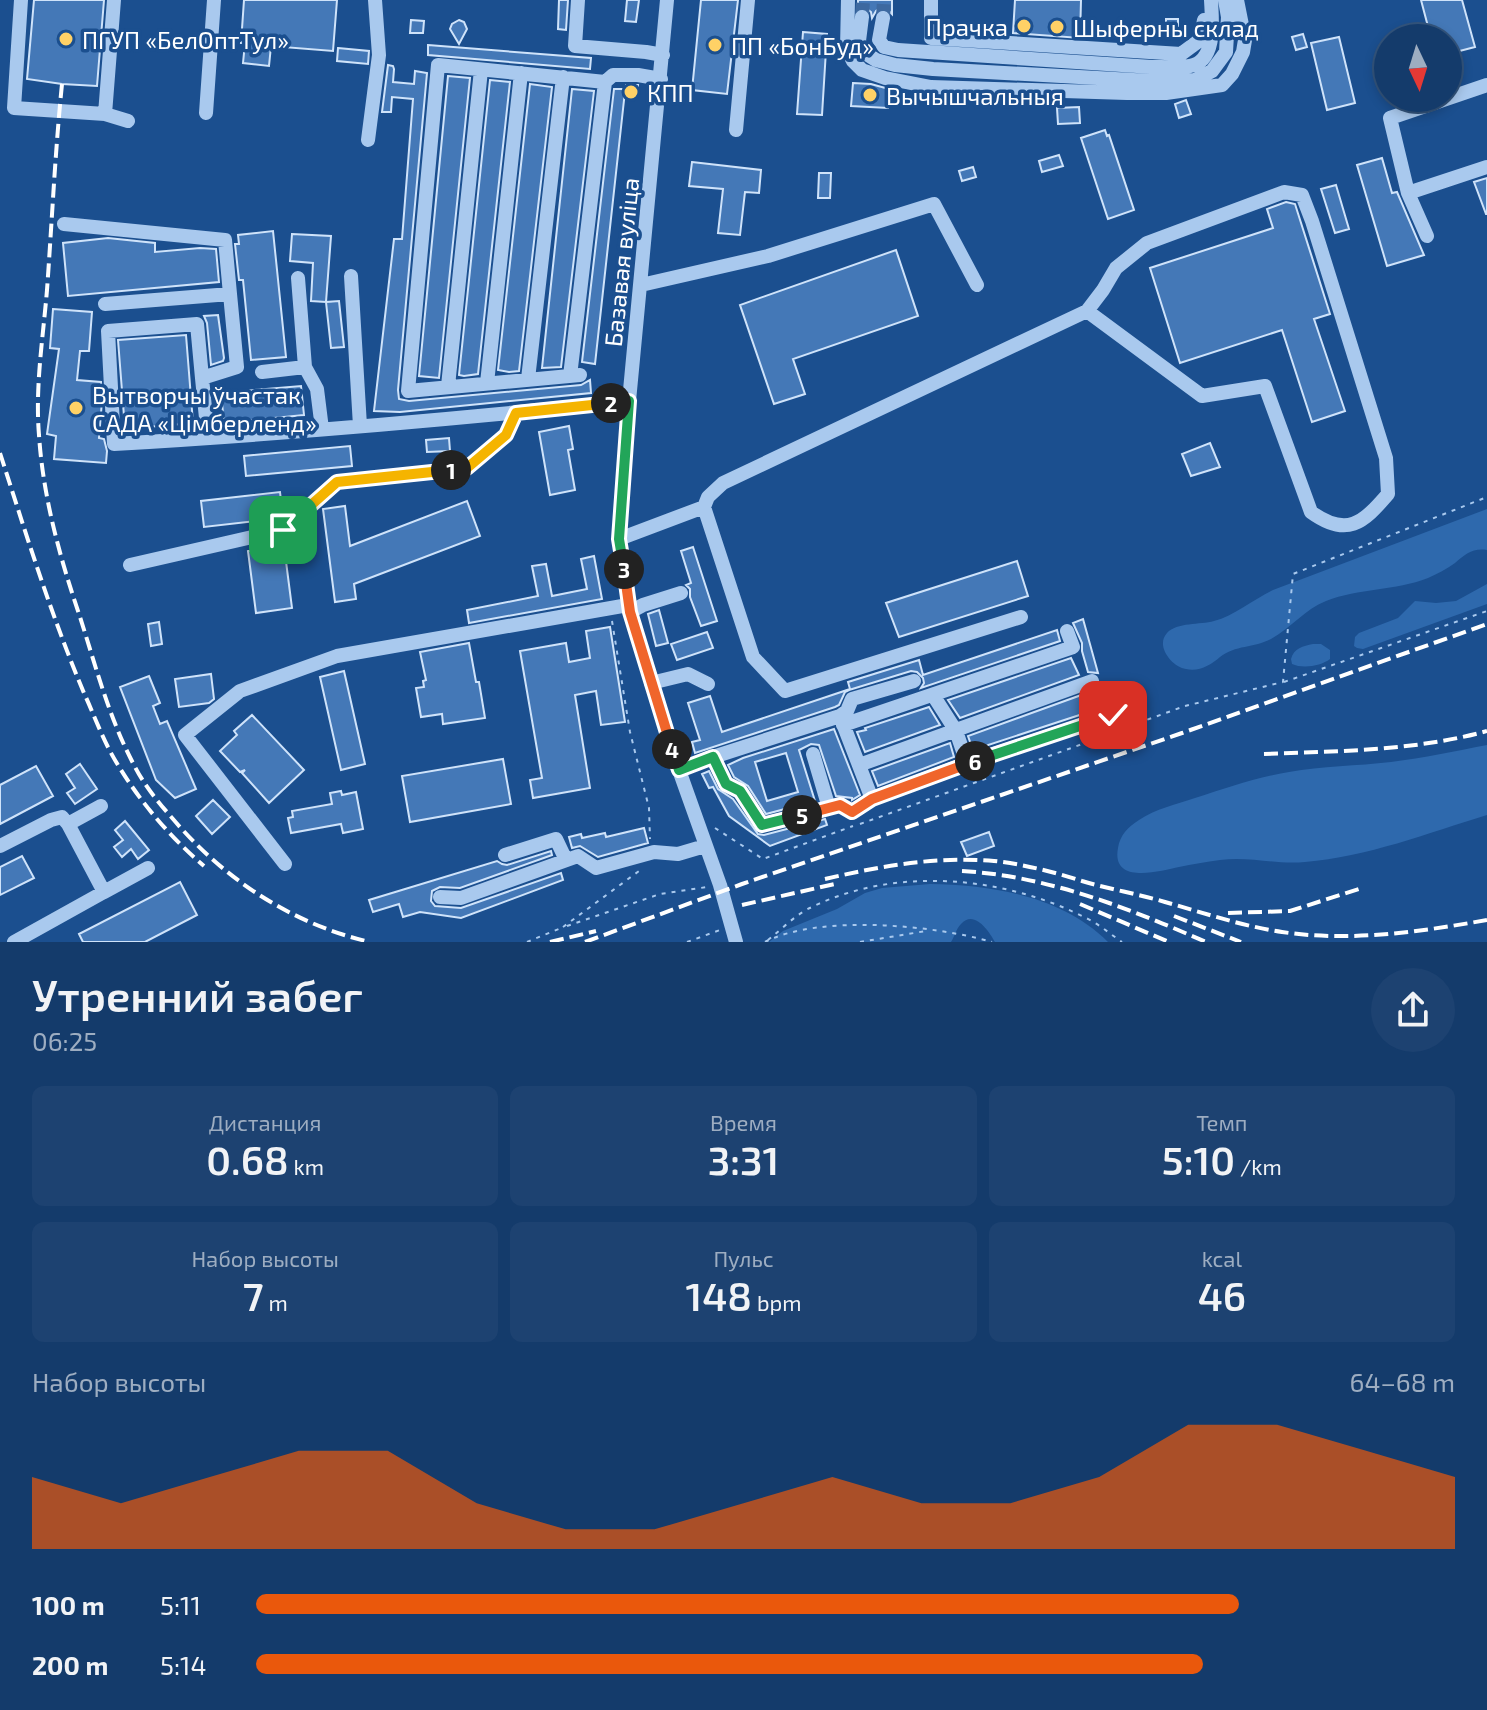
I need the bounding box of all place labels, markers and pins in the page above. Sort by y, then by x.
place label: Прачка [926,12,1008,41]
place label: Шыферны склад [1073,13,1259,42]
marker: Прачка [1015,17,1033,35]
marker: Шыферны склад [1048,18,1066,36]
place label: ПГУП «БелОптТул» [82,25,289,55]
marker: ПГУП «БелОптТул» [57,30,75,48]
place label: ПП «БонБуд» [731,31,874,61]
marker: ПП «БонБуд» [706,36,724,54]
place label: КПП [647,78,694,107]
place label: Вычышчальныя [886,81,1064,110]
marker: КПП [622,83,640,101]
marker: Вычышчальныя [861,86,879,104]
place label: Вытворчы ўчастак САДА «Цімберленд» [92,380,317,437]
pin: 2 [591,383,631,423]
marker: Вытворчы ўчастак САДА «Цімберленд» [67,399,85,417]
pin: 1 [431,450,471,490]
pin [249,496,317,564]
pin: 3 [604,549,644,589]
pin [1079,681,1147,749]
pin: 4 [652,729,692,769]
pin: 6 [955,741,995,781]
pin: 5 [782,795,822,835]

